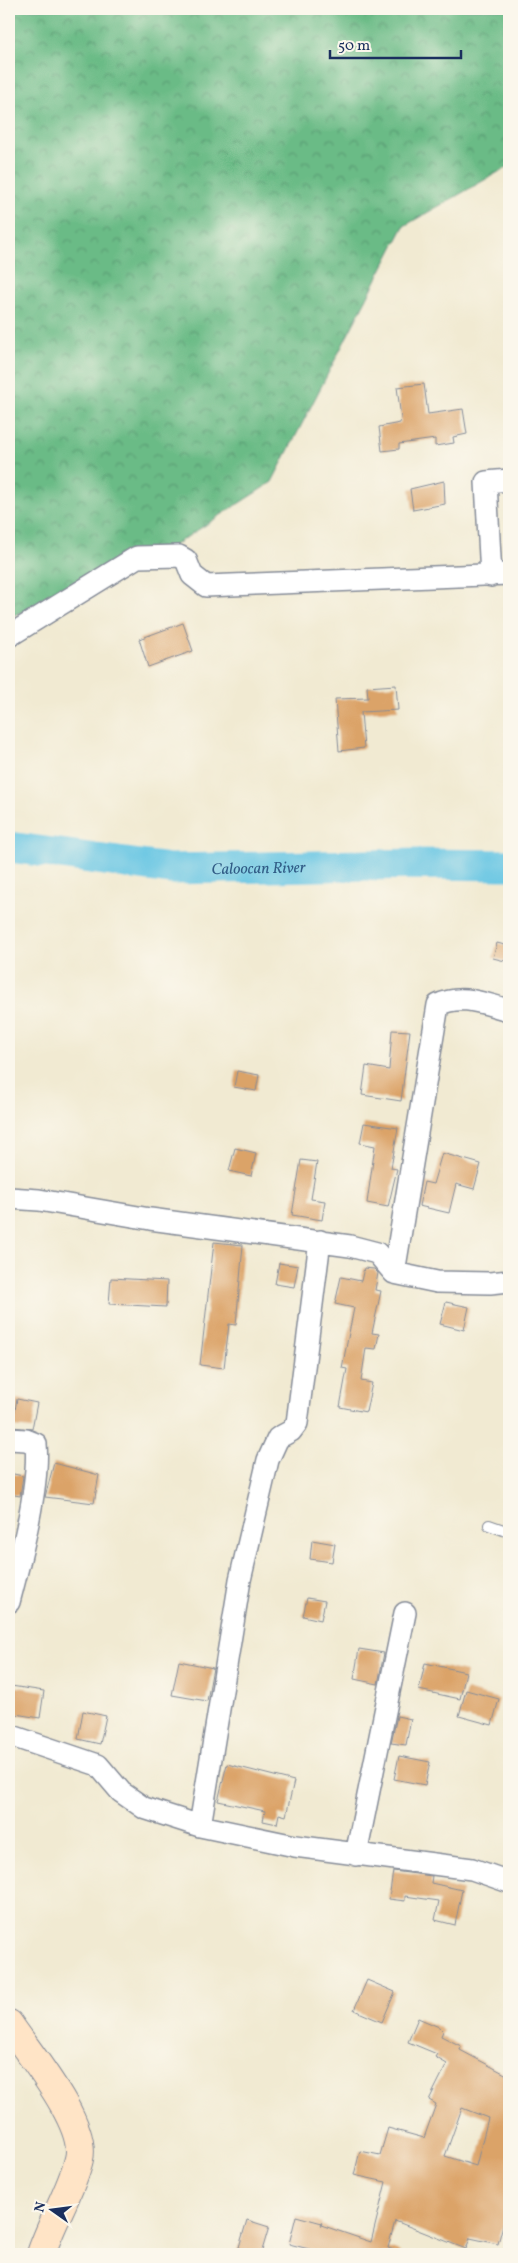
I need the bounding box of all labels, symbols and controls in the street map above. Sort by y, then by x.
scale bar [330,28,462,60]
text: 50 m [338,36,370,57]
water label: Caloocan River [211,857,307,881]
north arrow [28,2186,78,2236]
text: N [30,2200,51,2214]

